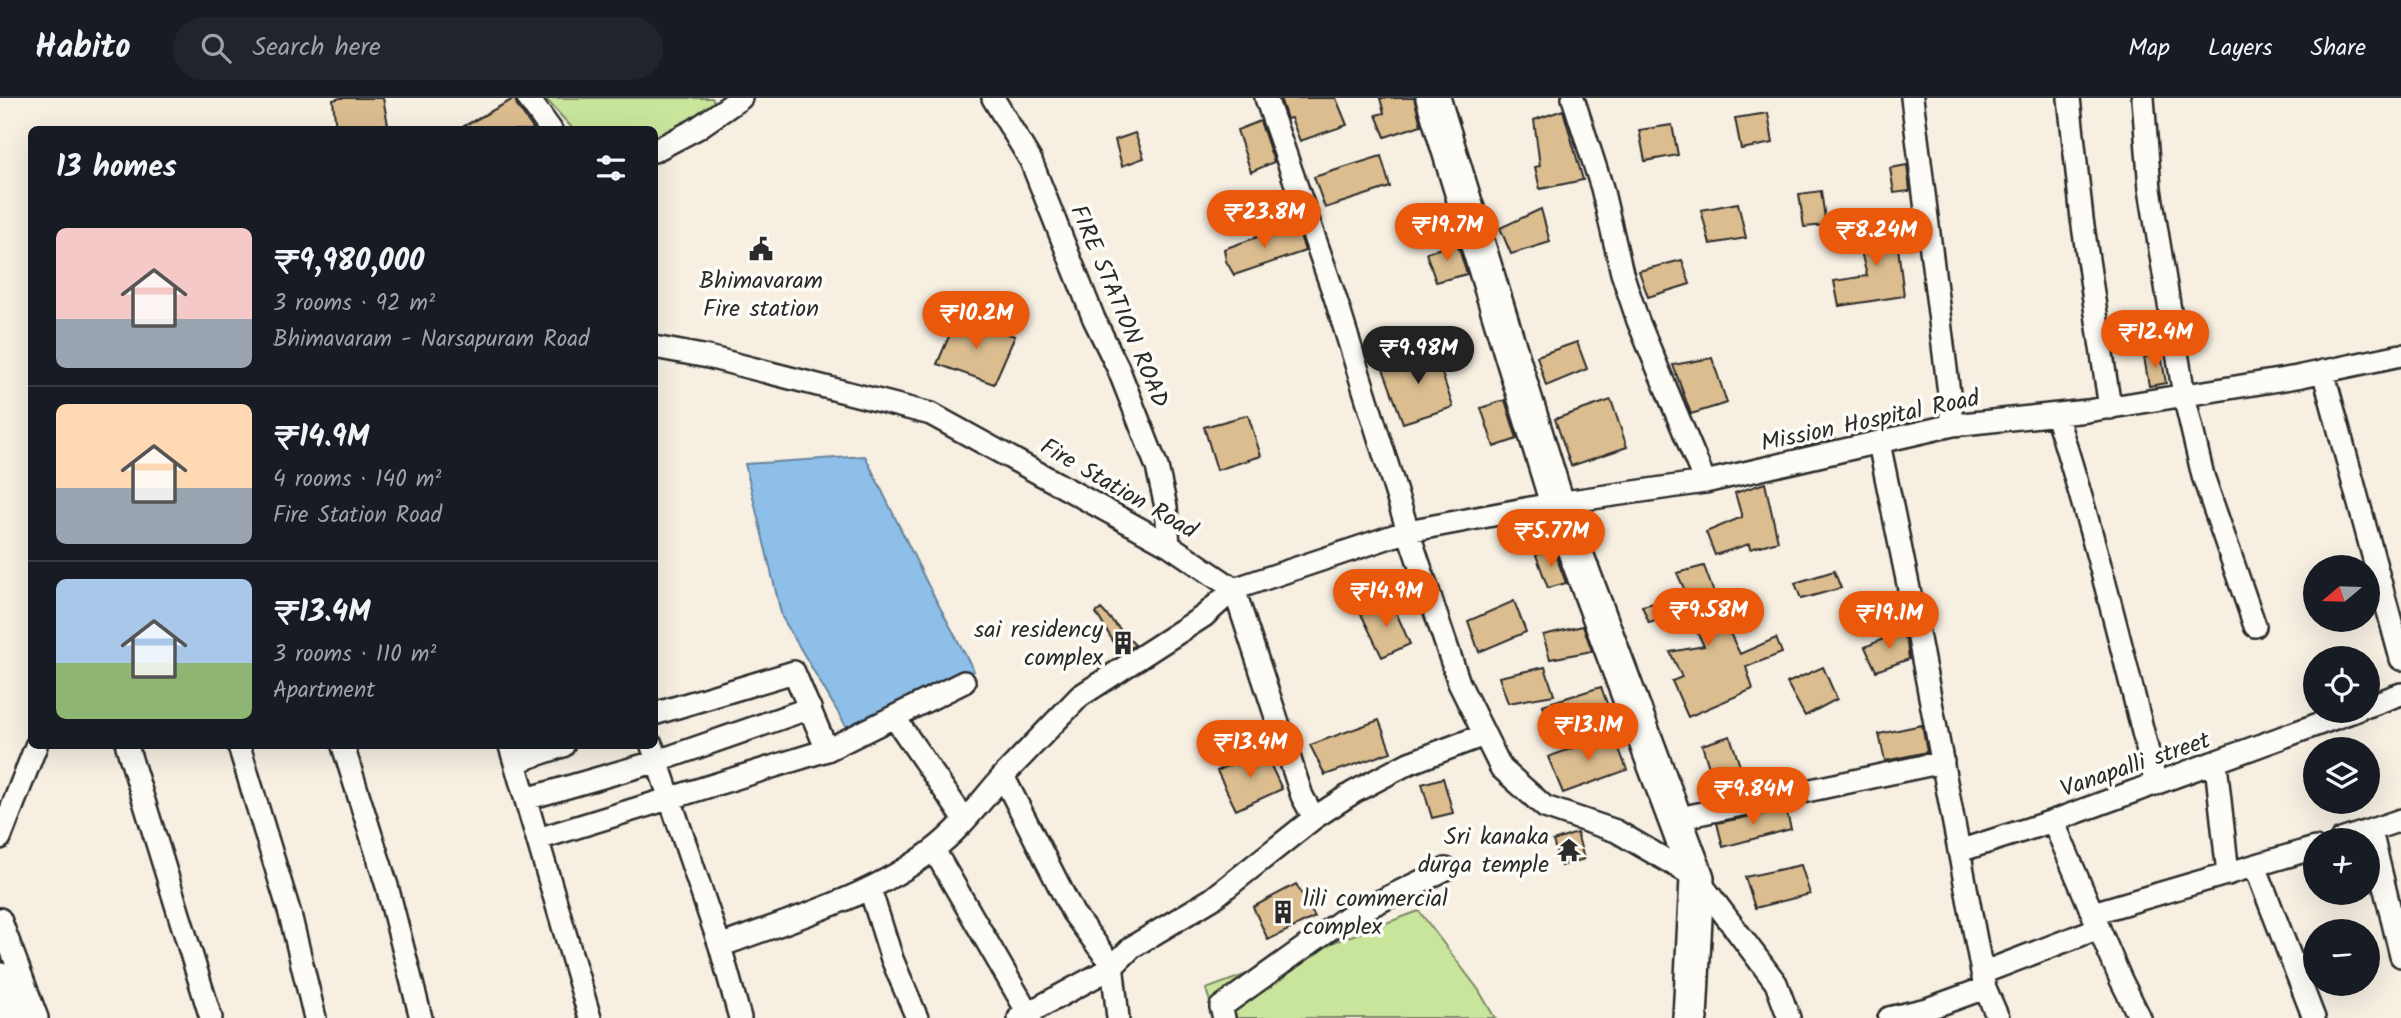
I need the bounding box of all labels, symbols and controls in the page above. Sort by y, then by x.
search box [173,17,663,80]
text: Habito [35,22,131,75]
text: Search here [253,27,381,69]
icon: search [197,29,235,67]
text: Map [2128,29,2170,68]
text: Layers [2208,29,2272,68]
text: Share [2310,29,2366,68]
text: 13 homes [56,144,177,192]
icon: filters [592,149,630,187]
pin: ₹23.8M [1207,190,1321,250]
text: ₹23.8M [1223,195,1305,231]
street label: FIRE STATION ROAD [1058,199,1179,414]
pin: ₹19.7M [1390,204,1504,263]
text: ₹19.7M [1411,208,1483,244]
pin: ₹8.24M [1819,208,1933,268]
text: ₹8.24M [1835,213,1917,249]
public building icon: Bhimavaram Fire station [747,235,775,263]
text: ₹9,980,000 [273,238,424,286]
icon: home [112,256,196,340]
place label: Bhimavaram Fire station [699,262,823,329]
text: 3 rooms · 92 m² [273,286,435,322]
pin: ₹10.2M [919,292,1033,351]
text: ₹10.2M [938,296,1014,332]
pin: ₹12.4M [2098,310,2212,370]
text: ₹12.4M [2117,315,2193,351]
text: Bhimavaram - Narsapuram Road [273,322,589,358]
pin: ₹9.98M [1361,327,1475,386]
text: ₹9.98M [1378,331,1458,367]
street label: Mission Hospital Road [1757,379,1984,464]
text: ₹14.9M [273,414,369,462]
street label: Fire Station Road [1032,428,1205,551]
icon: home [112,432,196,516]
text: 4 rooms · 140 m² [273,462,441,498]
text: Fire Station Road [273,498,442,534]
pin: ₹5.77M [1494,510,1608,569]
text: ₹5.77M [1513,514,1589,550]
north arrow [2303,555,2380,632]
map controls [2303,555,2380,996]
pin: ₹14.9M [1329,570,1443,629]
text: ₹14.9M [1349,574,1423,610]
pin: ₹9.58M [1651,588,1765,648]
text: ₹13.4M [273,589,371,637]
pin: ₹19.1M [1832,592,1946,651]
text: ₹9.58M [1668,593,1748,629]
text: ₹19.1M [1855,596,1923,632]
icon: home [112,607,196,691]
place label: sai residency complex [974,611,1104,678]
building icon: sai residency complex [1109,629,1137,657]
text: 3 rooms · 110 m² [273,637,436,673]
button: locate [2303,646,2380,723]
text: Apartment [273,673,375,709]
pin: ₹13.1M [1531,704,1645,763]
text: ₹13.1M [1553,708,1623,744]
pin: ₹13.4M [1193,720,1307,780]
street label: Vanapalli street [2055,721,2216,809]
text: ₹13.4M [1213,725,1287,761]
button: layers [2303,737,2380,814]
pin: ₹9.84M [1696,768,1810,827]
text: ₹9.84M [1713,772,1793,808]
place label: Sri kanaka durga temple [1418,818,1549,885]
button: + [2303,828,2380,905]
temple icon: Sri kanaka durga temple [1555,836,1583,864]
place label: lili commercial complex [1303,880,1448,947]
building icon: lili commercial complex [1269,898,1297,926]
button: − [2303,919,2380,996]

